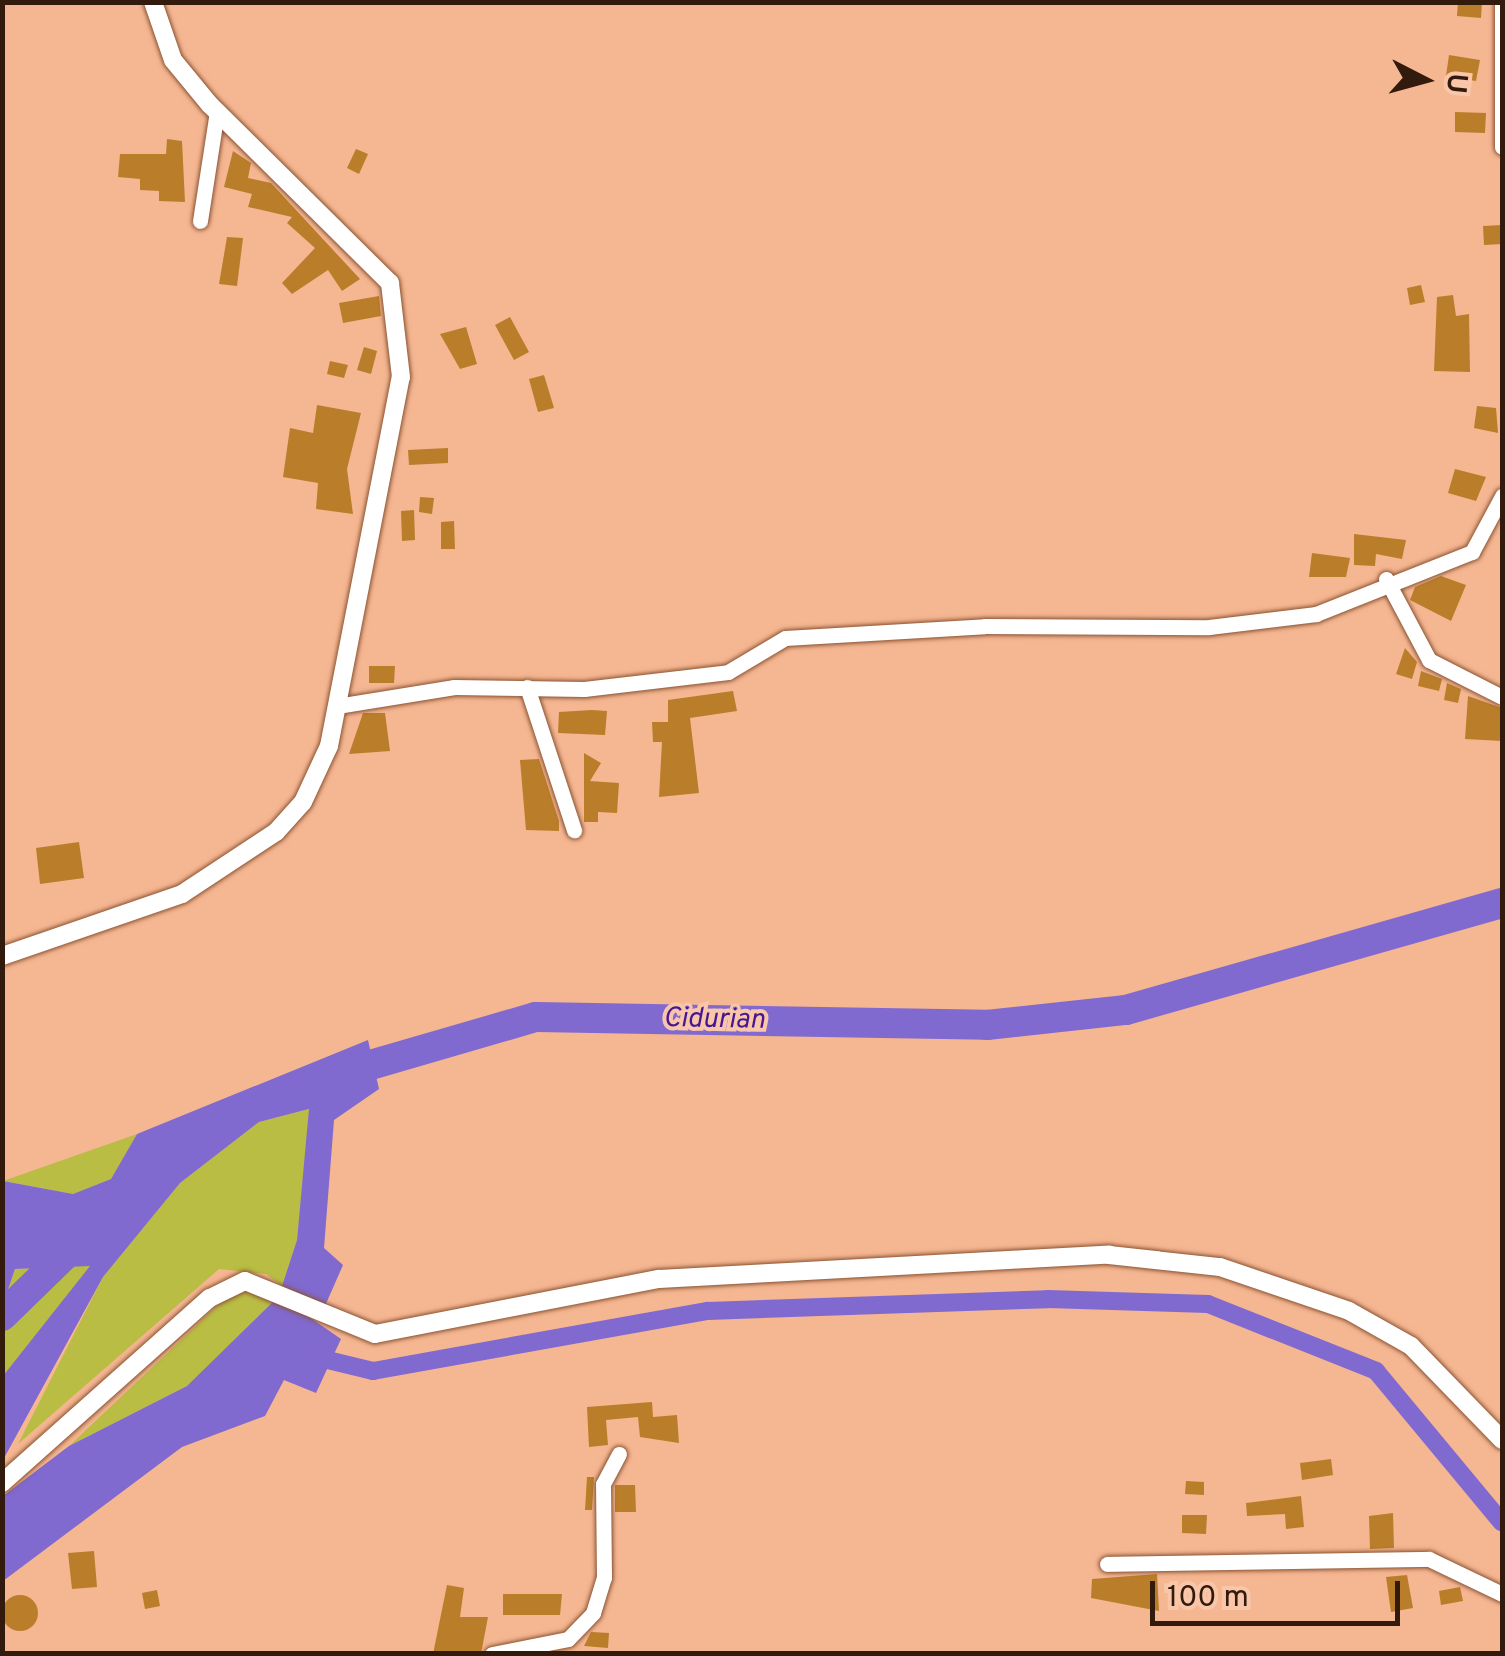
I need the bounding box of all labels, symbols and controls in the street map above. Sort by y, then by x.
north arrow [1375,30,1475,130]
text: U [1436,71,1474,95]
water label: Cidurian [663,1002,765,1038]
scale bar [1155,1561,1405,1623]
text: 100 m [1167,1580,1249,1617]

